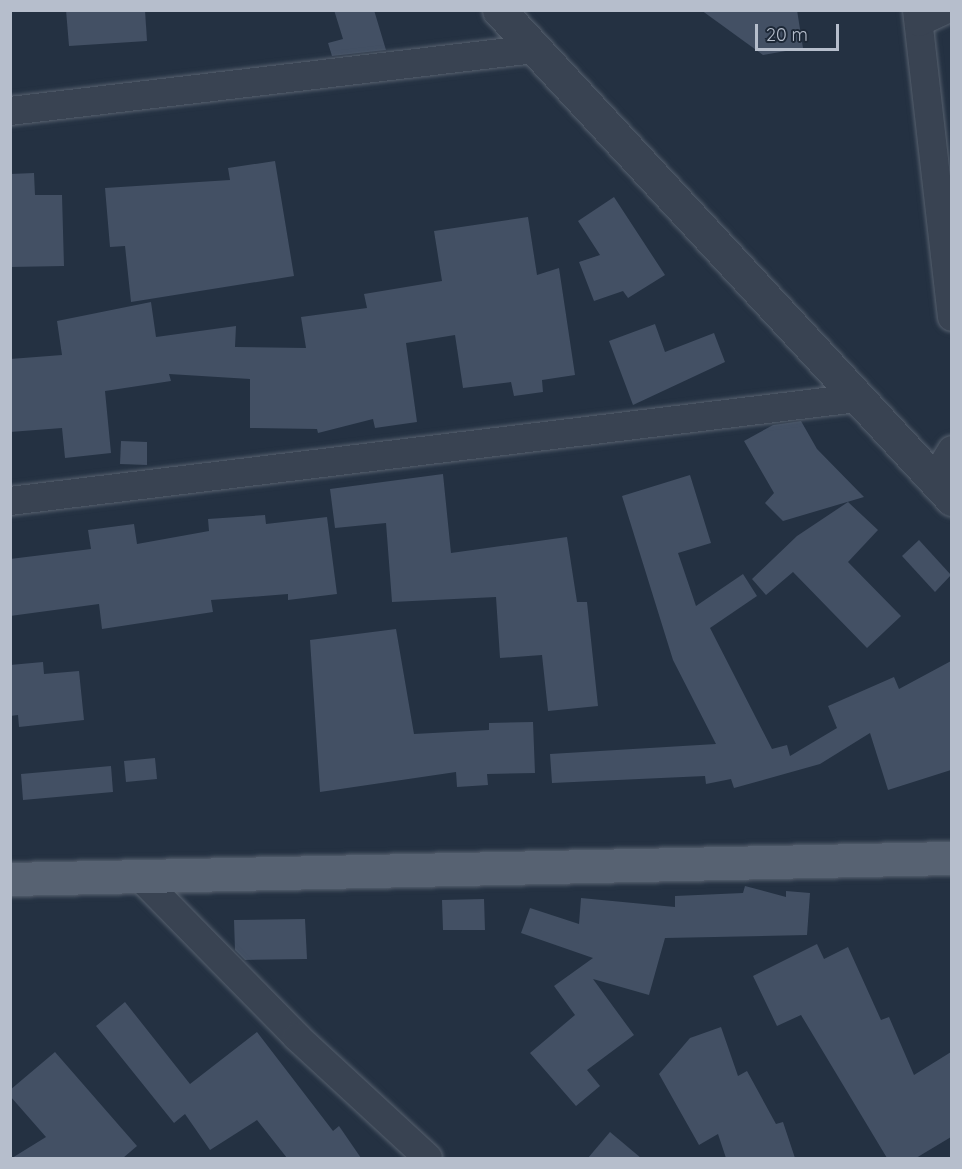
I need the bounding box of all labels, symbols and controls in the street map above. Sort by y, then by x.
scale bar [758,12,842,50]
text: 20 m [766,23,808,46]

